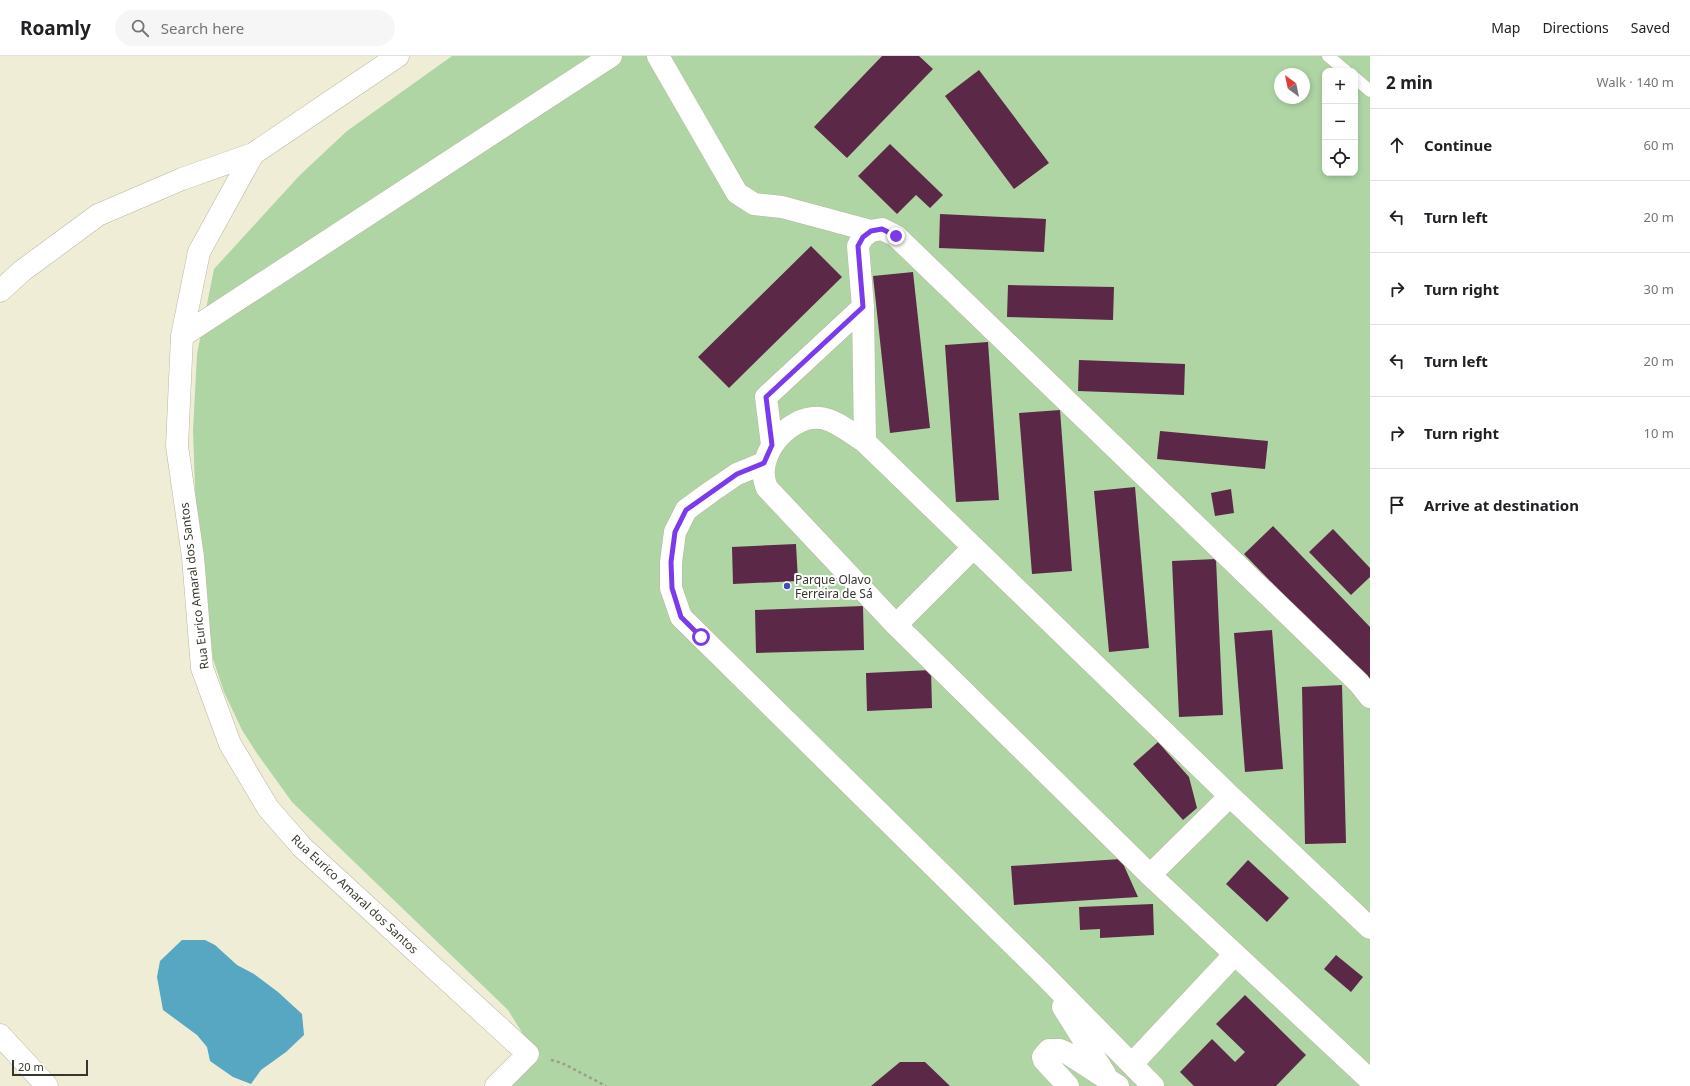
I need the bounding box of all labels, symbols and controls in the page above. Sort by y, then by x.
search box [115,10,395,46]
text: Roamly [20,15,91,41]
icon: search [129,17,151,39]
text: Search here [161,18,244,38]
text: Map [1491,18,1520,37]
text: Directions [1542,18,1609,37]
text: Saved [1631,18,1670,37]
north arrow [1274,68,1310,104]
map controls [1322,68,1358,176]
button: + [1322,68,1358,104]
text: 2 min [1386,71,1433,94]
text: Walk · 140 m [1596,73,1674,91]
button: − [1322,104,1358,140]
icon: ahead [1386,134,1408,156]
text: Continue [1424,135,1492,155]
text: 60 m [1644,136,1674,154]
button: locate [1322,140,1358,176]
icon: left [1386,206,1408,228]
text: Turn left [1424,207,1488,227]
text: 20 m [1644,208,1674,226]
route end [887,227,905,245]
icon: right [1386,278,1408,300]
text: Turn right [1424,279,1499,299]
text: 30 m [1644,280,1674,298]
icon: left [1386,350,1408,372]
text: Turn left [1424,351,1488,371]
text: 20 m [1644,352,1674,370]
icon: right [1386,422,1408,444]
text: Turn right [1424,423,1499,443]
text: 10 m [1644,424,1674,442]
icon: arrive [1386,494,1408,516]
text: Arrive at destination [1424,495,1579,515]
street label: Rua Eurico Amaral dos Santos [175,501,213,670]
place label: Parque Olavo Ferreira de Sá [795,571,873,602]
marker: Parque Olavo Ferreira de Sá [782,581,792,591]
route start [692,628,710,646]
street label: Rua Eurico Amaral dos Santos [288,831,422,958]
scale bar [12,1058,88,1077]
text: 20 m [18,1059,44,1074]

